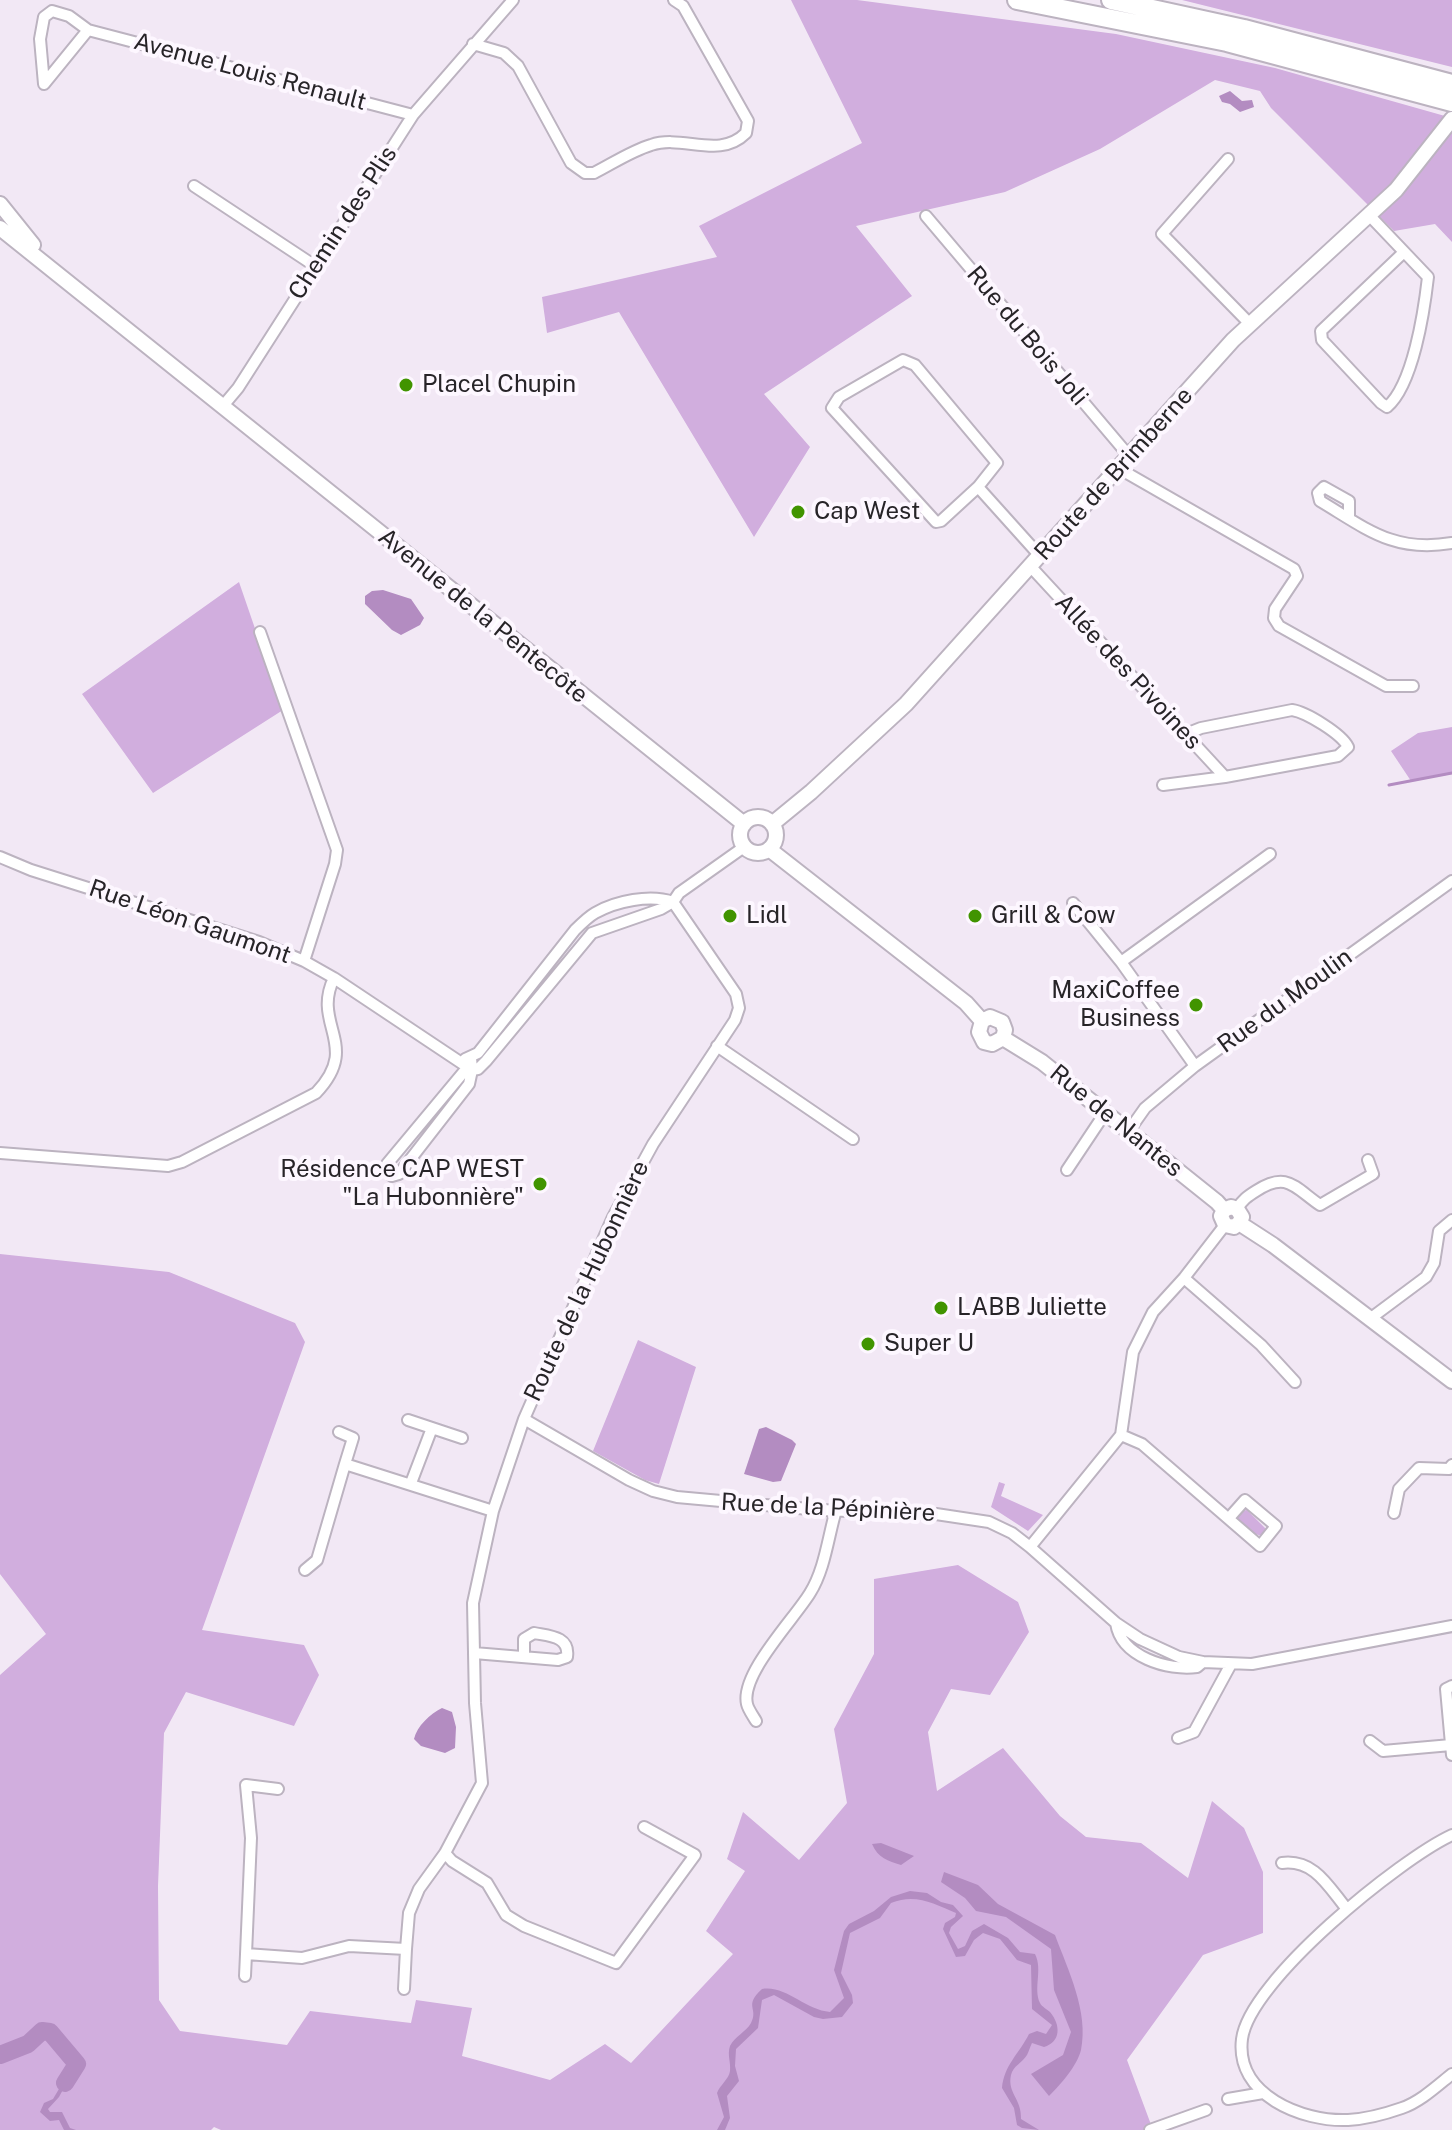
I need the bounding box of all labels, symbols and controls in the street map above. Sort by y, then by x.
street label: Avenue Louis Renault [131,27,369,117]
street label: Chemin des Plis [283,141,403,305]
street label: Rue du Bois Joli [960,260,1094,412]
place label: Placel Chupin [422,371,576,399]
marker: Placel Chupin [397,376,415,394]
street label: Route de Brimberne [1029,382,1199,566]
place label: Cap West [814,498,920,526]
marker: Cap West [789,503,807,521]
street label: Avenue de la Pentecôte [372,523,594,709]
street label: Allée des Pivoines [1049,588,1207,756]
street label: Rue Léon Gaumont [85,874,295,970]
place label: Lidl [746,902,788,930]
place label: Grill & Cow [991,902,1116,930]
marker: Lidl [721,907,739,925]
marker: Grill & Cow [966,907,984,925]
street label: Rue du Moulin [1212,943,1358,1059]
place label: MaxiCoffee Business [1051,977,1180,1033]
marker: MaxiCoffee Business [1187,996,1205,1014]
street label: Rue de Nantes [1044,1059,1188,1183]
place label: Résidence CAP WEST "La Hubonnière" [280,1156,524,1212]
street label: Route de la Hubonnière [519,1156,655,1406]
marker: Résidence CAP WEST "La Hubonnière" [531,1175,549,1193]
place label: LABB Juliette [957,1294,1107,1322]
marker: LABB Juliette [932,1299,950,1317]
place label: Super U [884,1330,974,1358]
marker: Super U [859,1335,877,1353]
street label: Rue de la Pépinière [720,1488,936,1528]

